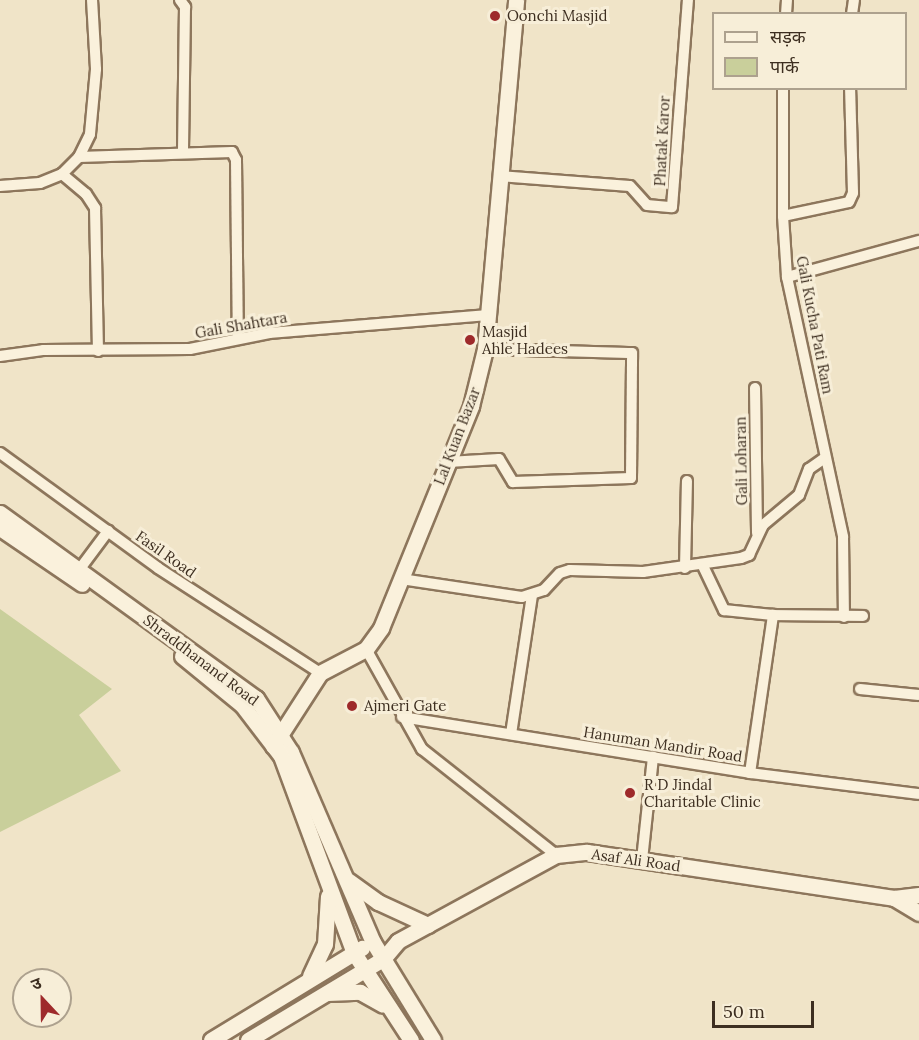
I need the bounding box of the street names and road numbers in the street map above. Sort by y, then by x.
street label: Phatak Karor [651,95,673,187]
street label: Gali Kucha Pati Ram [793,254,837,396]
street label: Gali Shahtara [194,308,288,342]
street label: Lal Kuan Bazar [430,384,484,488]
street label: Gali Loharan [731,416,751,506]
street label: Fasil Road [132,527,200,581]
street label: Shraddhanand Road [140,611,262,709]
street label: Hanuman Mandir Road [582,723,744,765]
street label: Asaf Ali Road [590,845,682,875]

